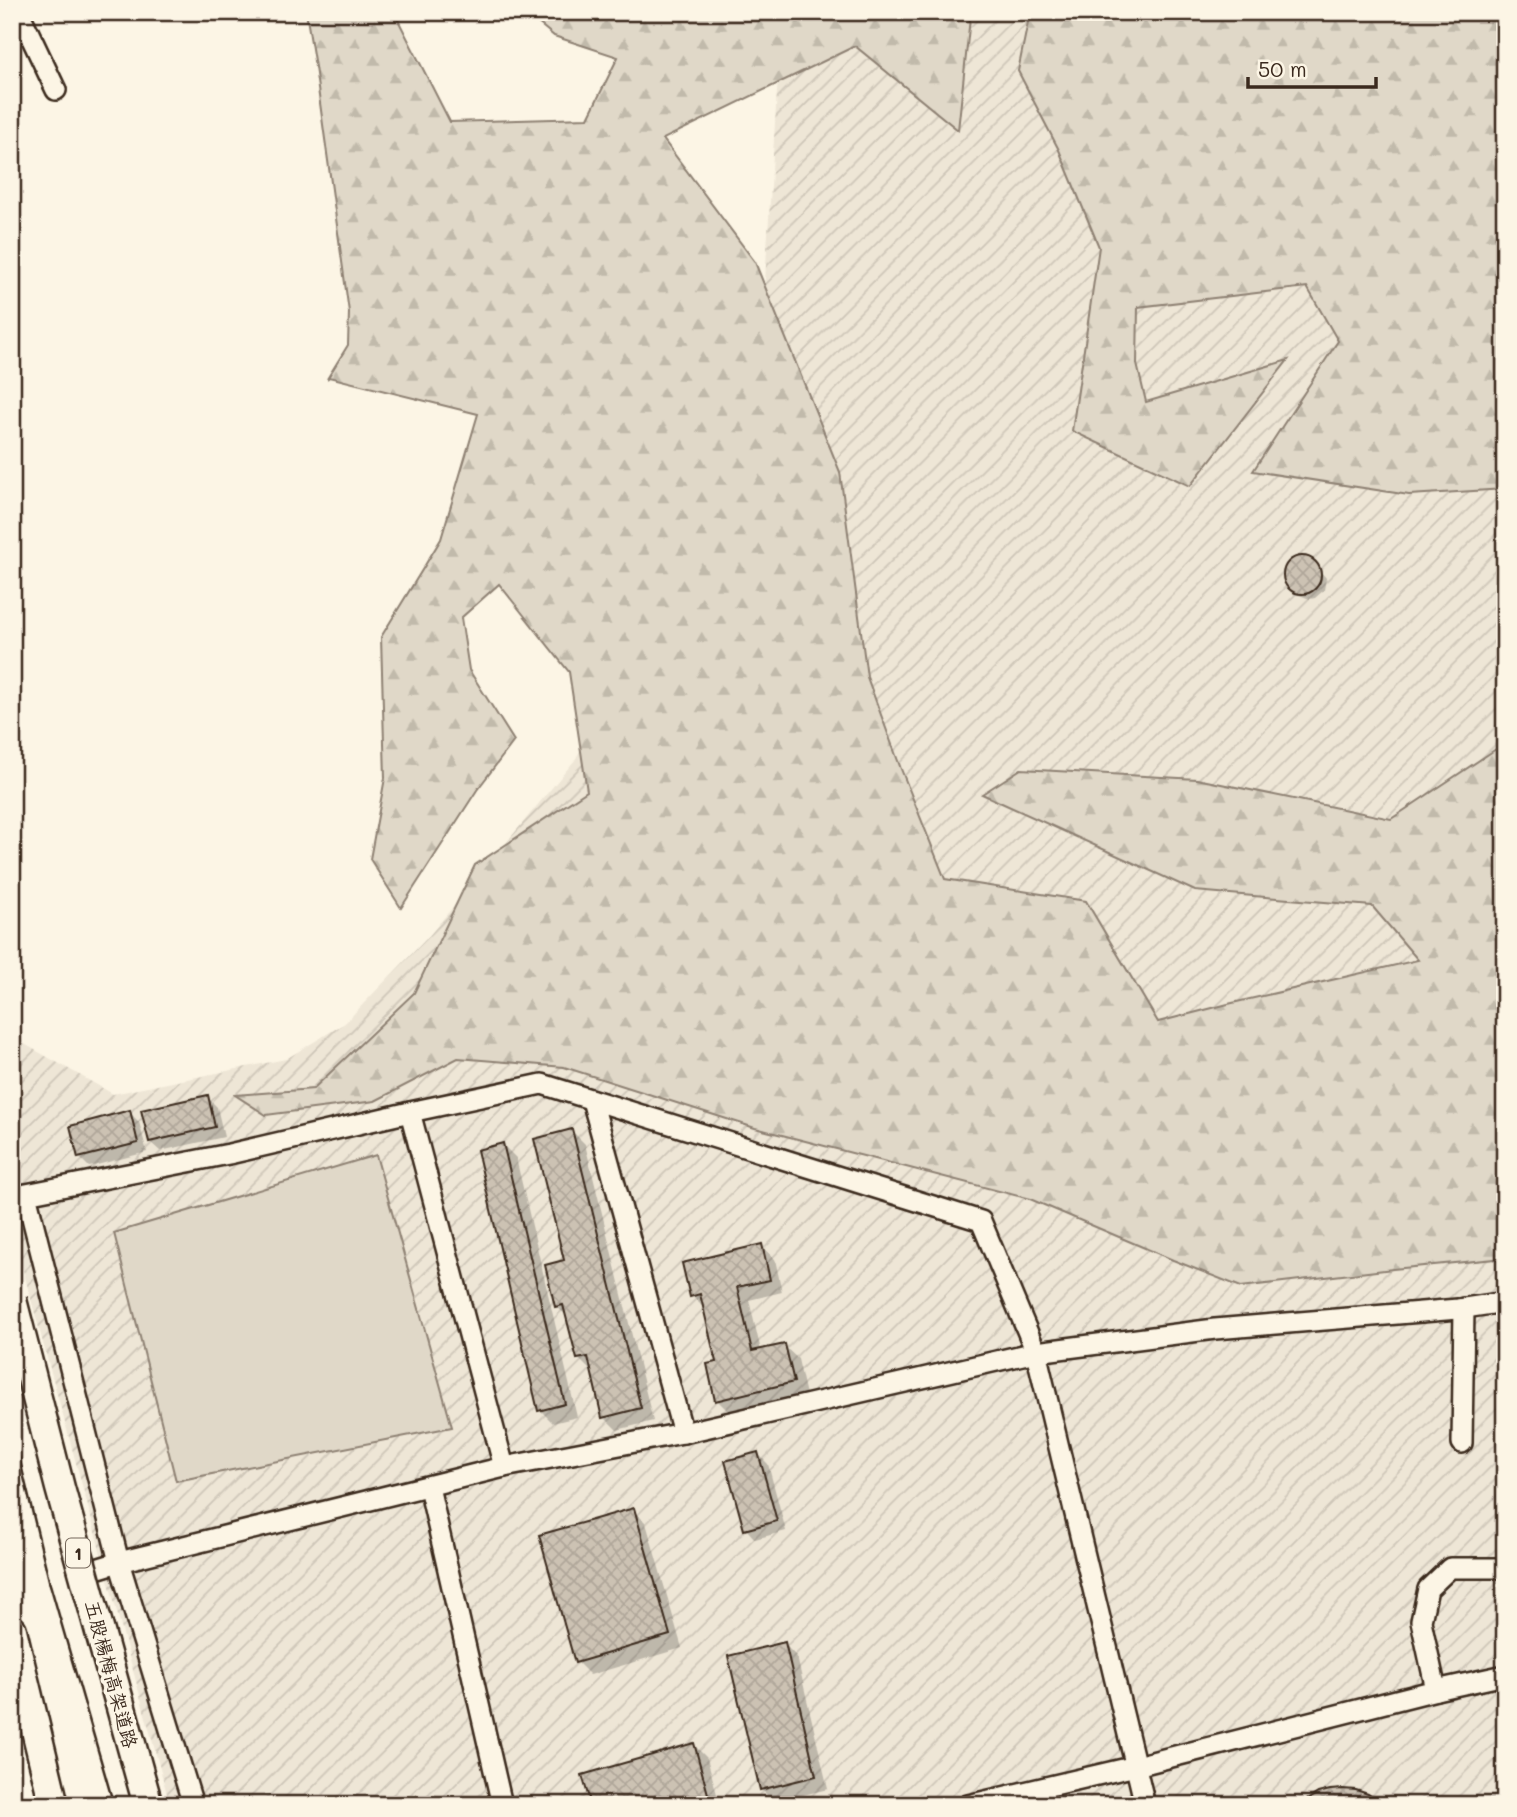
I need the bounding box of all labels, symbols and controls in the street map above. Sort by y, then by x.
scale bar [1248,46,1375,90]
text: 50 m [1258,55,1307,82]
road number: 1 [66,1538,90,1568]
street label: 五股楊梅高架道路 [80,1597,144,1751]

